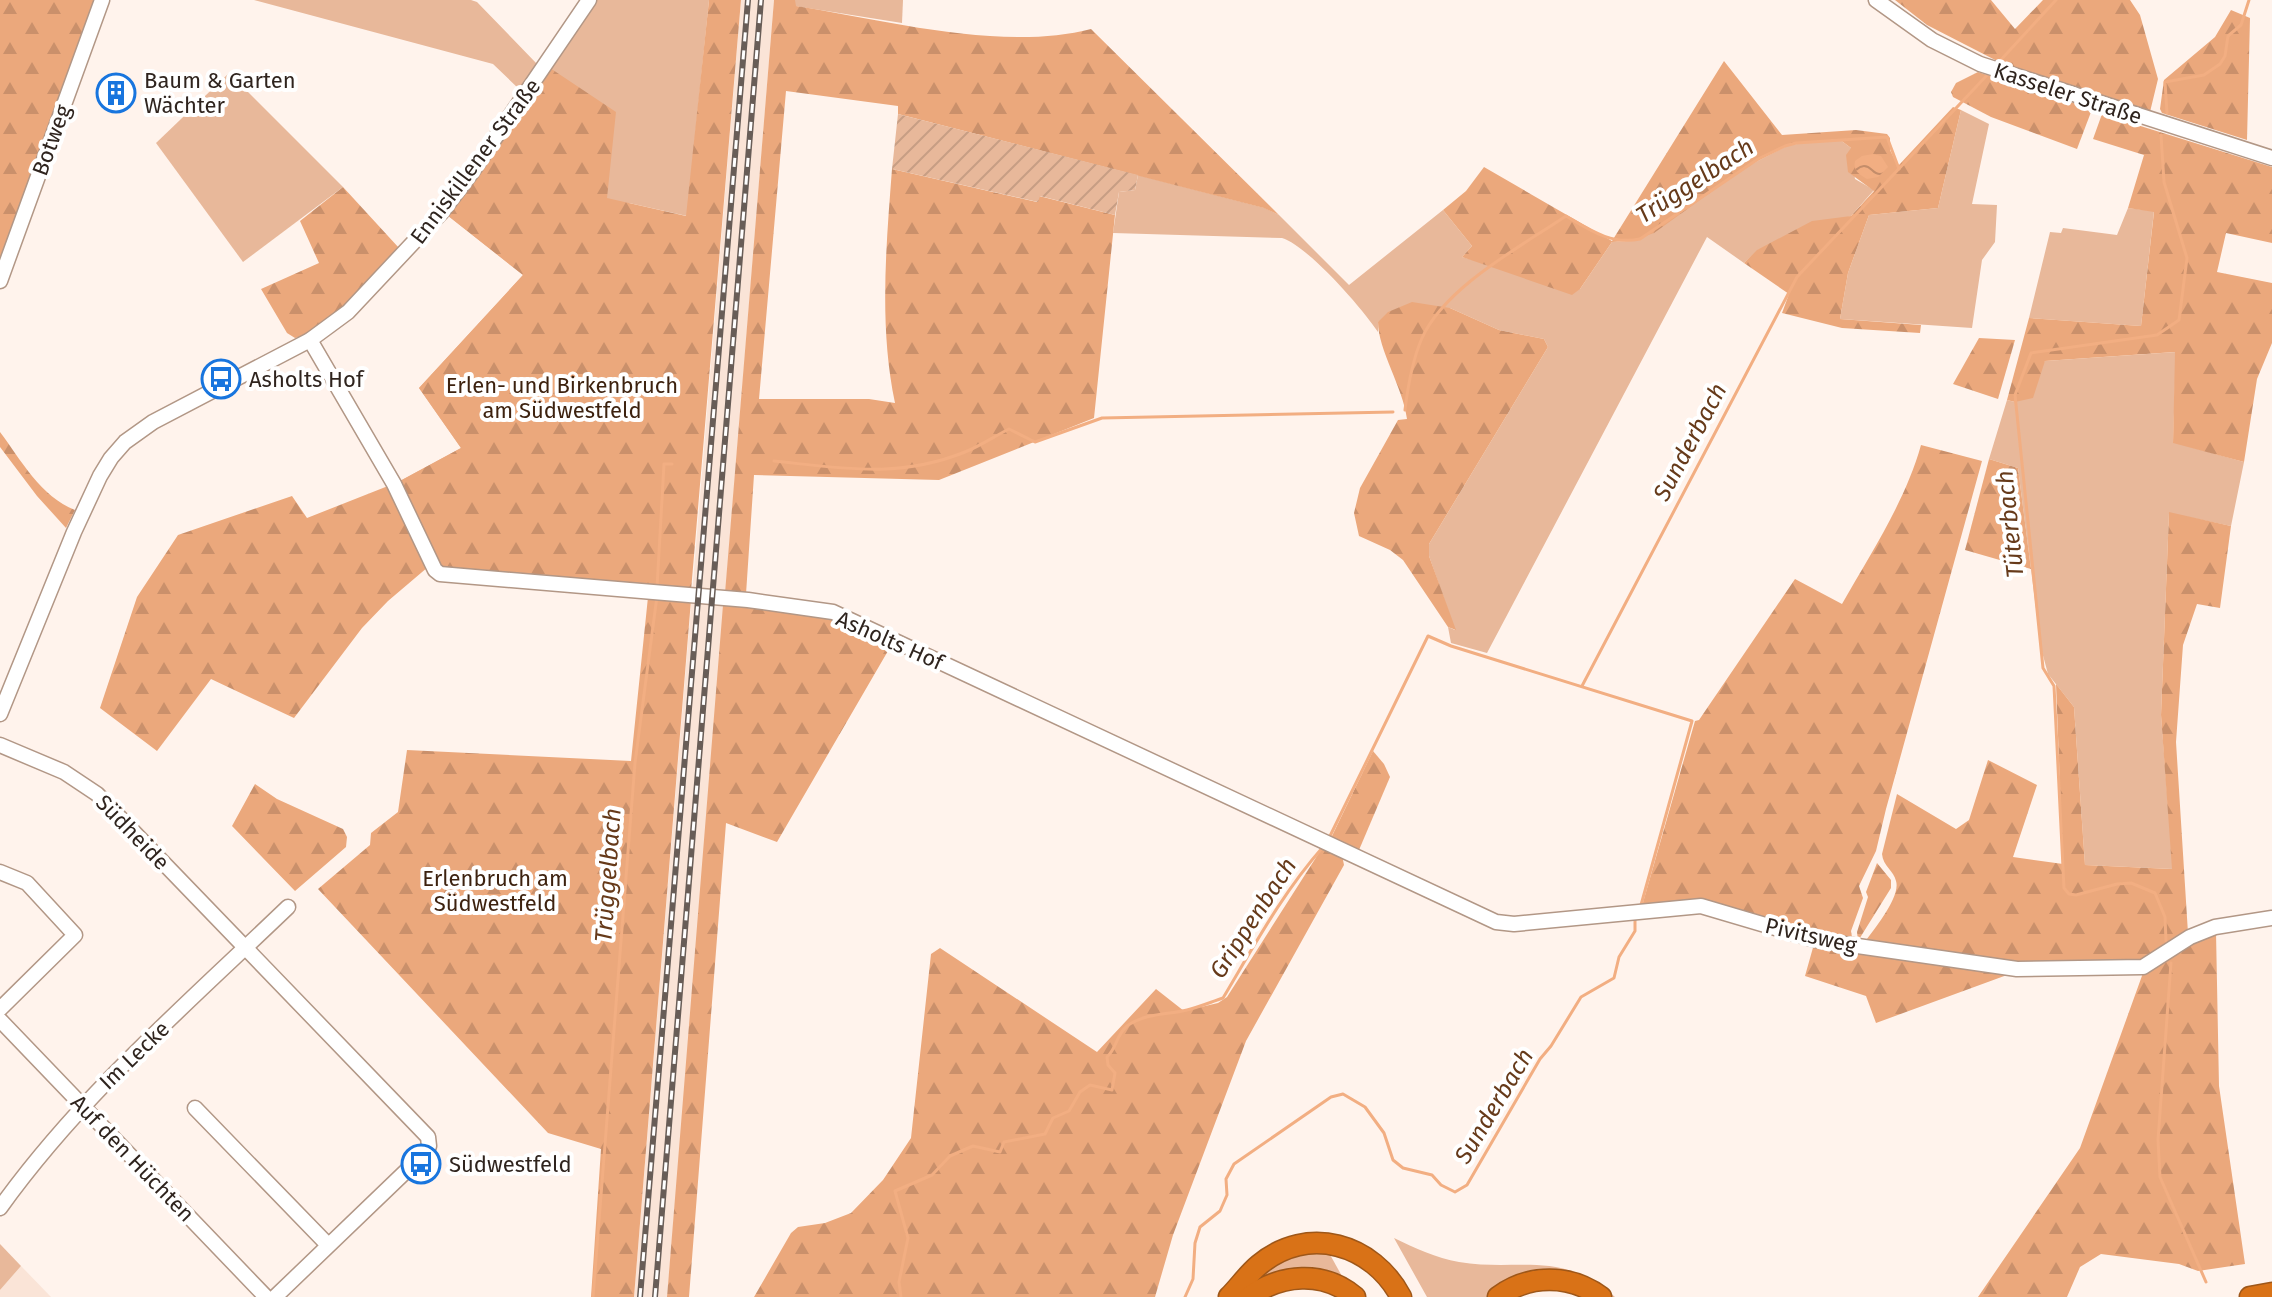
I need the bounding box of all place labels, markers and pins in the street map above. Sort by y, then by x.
place label: Baum & Garten Wächter [144,67,296,119]
building icon: Baum & Garten Wächter [95,72,137,114]
bus stop icon: Asholts Hof [200,358,242,400]
place label: Asholts Hof [249,366,365,393]
bus stop icon: Südwestfeld [400,1143,442,1185]
place label: Südwestfeld [449,1151,572,1178]

